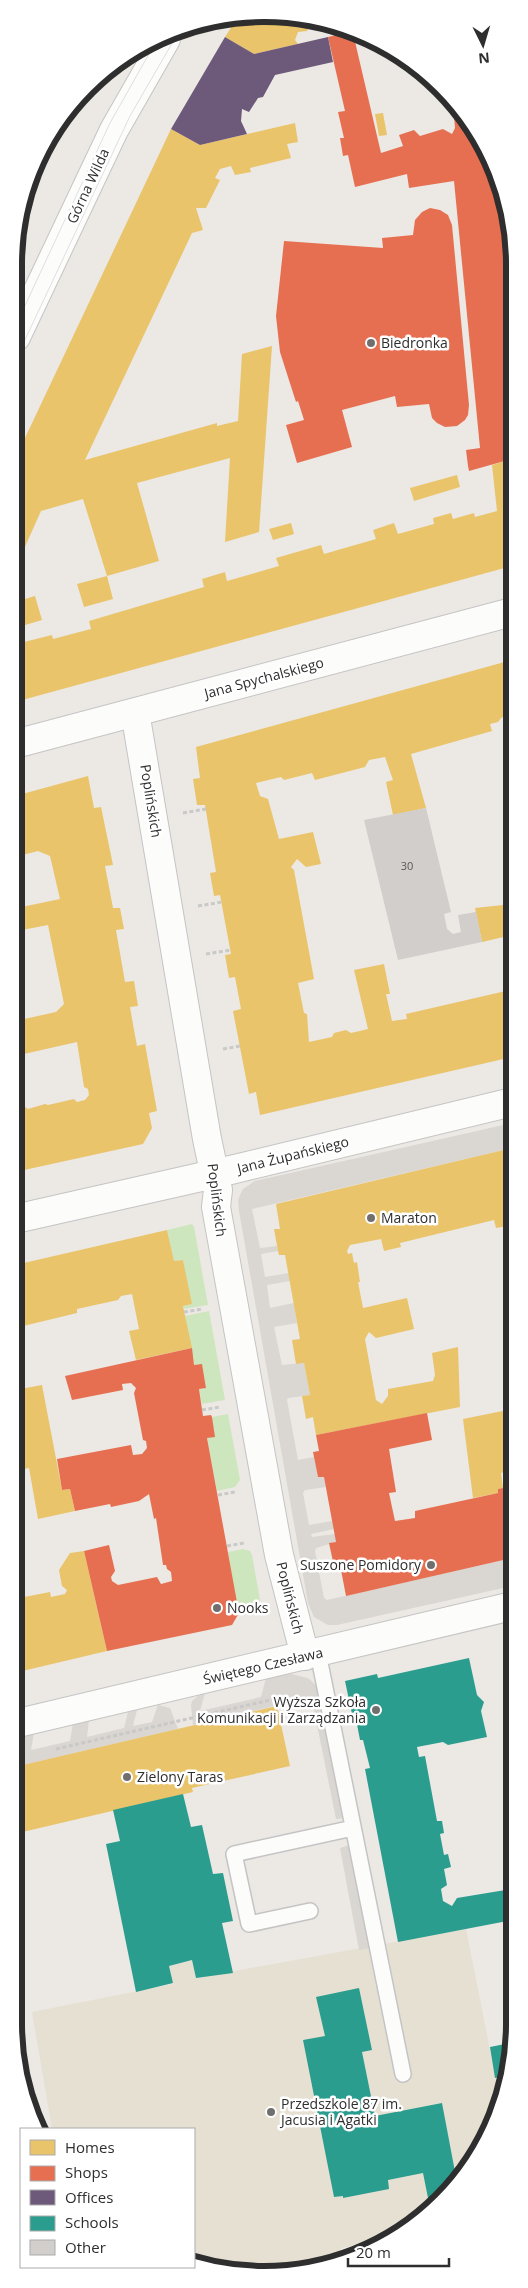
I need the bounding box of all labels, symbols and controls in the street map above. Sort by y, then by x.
north arrow [458,20,508,70]
text: N [478,48,491,68]
street label: Górna Wilda [62,145,113,226]
place label: Biedronka [381,333,448,352]
marker: Biedronka [365,337,377,349]
street label: Jana Spychalskiego [200,652,326,703]
street label: Poplińskich [136,763,167,839]
house number: 30 [401,858,413,873]
street label: Jana Żupańskiego [233,1131,351,1178]
street label: Poplińskich [204,1162,231,1238]
place label: Maraton [381,1208,437,1227]
marker: Maraton [365,1212,377,1224]
place label: Suszone Pomidory [300,1555,422,1574]
marker: Suszone Pomidory [425,1559,437,1571]
street label: Poplińskich [272,1560,309,1636]
place label: Nooks [227,1598,269,1617]
marker: Nooks [211,1602,223,1614]
street label: Świętego Czesława [201,1643,325,1689]
place label: Wyższa Szkoła Komunikacji i Zarządzania [197,1692,366,1727]
marker: Wyższa Szkoła Komunikacji i Zarządzania [370,1704,382,1716]
place label: Zielony Taras [137,1767,224,1786]
marker: Zielony Taras [121,1771,133,1783]
place label: Przedszkole 87 im. Jacusia i Agatki [279,2094,402,2129]
marker: Przedszkole 87 im. Jacusia i Agatki [265,2106,277,2118]
legend [20,2128,195,2268]
text: Homes [65,2137,115,2157]
text: Shops [65,2162,108,2182]
text: Offices [65,2187,113,2207]
text: Schools [65,2212,119,2232]
scale bar [348,2236,449,2268]
text: Other [65,2237,106,2257]
text: 20 m [356,2242,391,2262]

